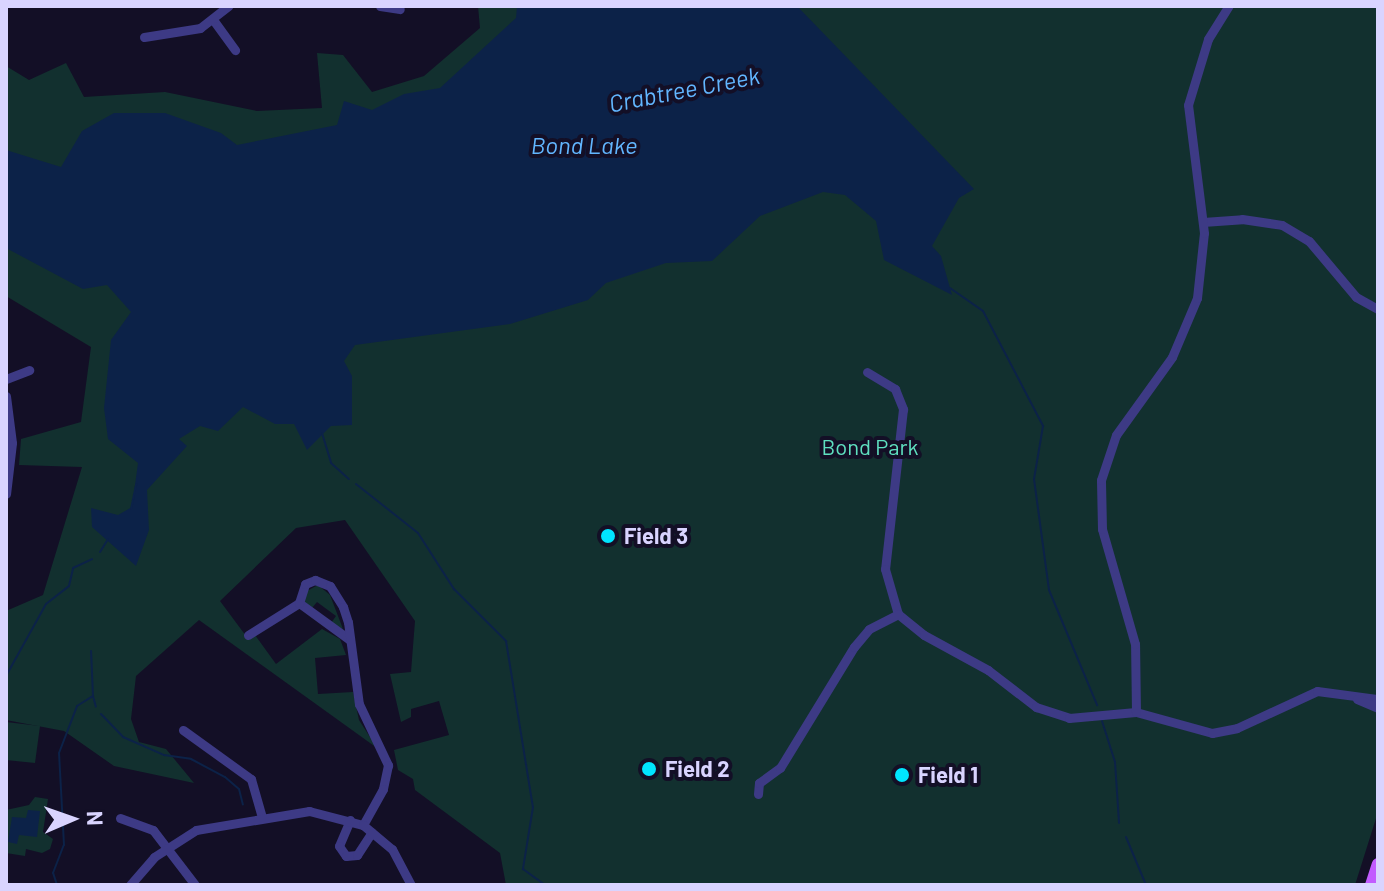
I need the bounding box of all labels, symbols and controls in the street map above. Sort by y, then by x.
water label: Crabtree Creek [606,60,762,118]
water label: Bond Lake [531,131,637,159]
park label: Bond Park [821,434,919,460]
place label: Field 3 [624,523,688,549]
marker: Field 3 [599,527,617,545]
place label: Field 2 [665,756,729,782]
marker: Field 2 [640,760,658,778]
place label: Field 1 [918,762,978,788]
marker: Field 1 [893,766,911,784]
north arrow [32,779,112,859]
text: N [83,810,109,826]

